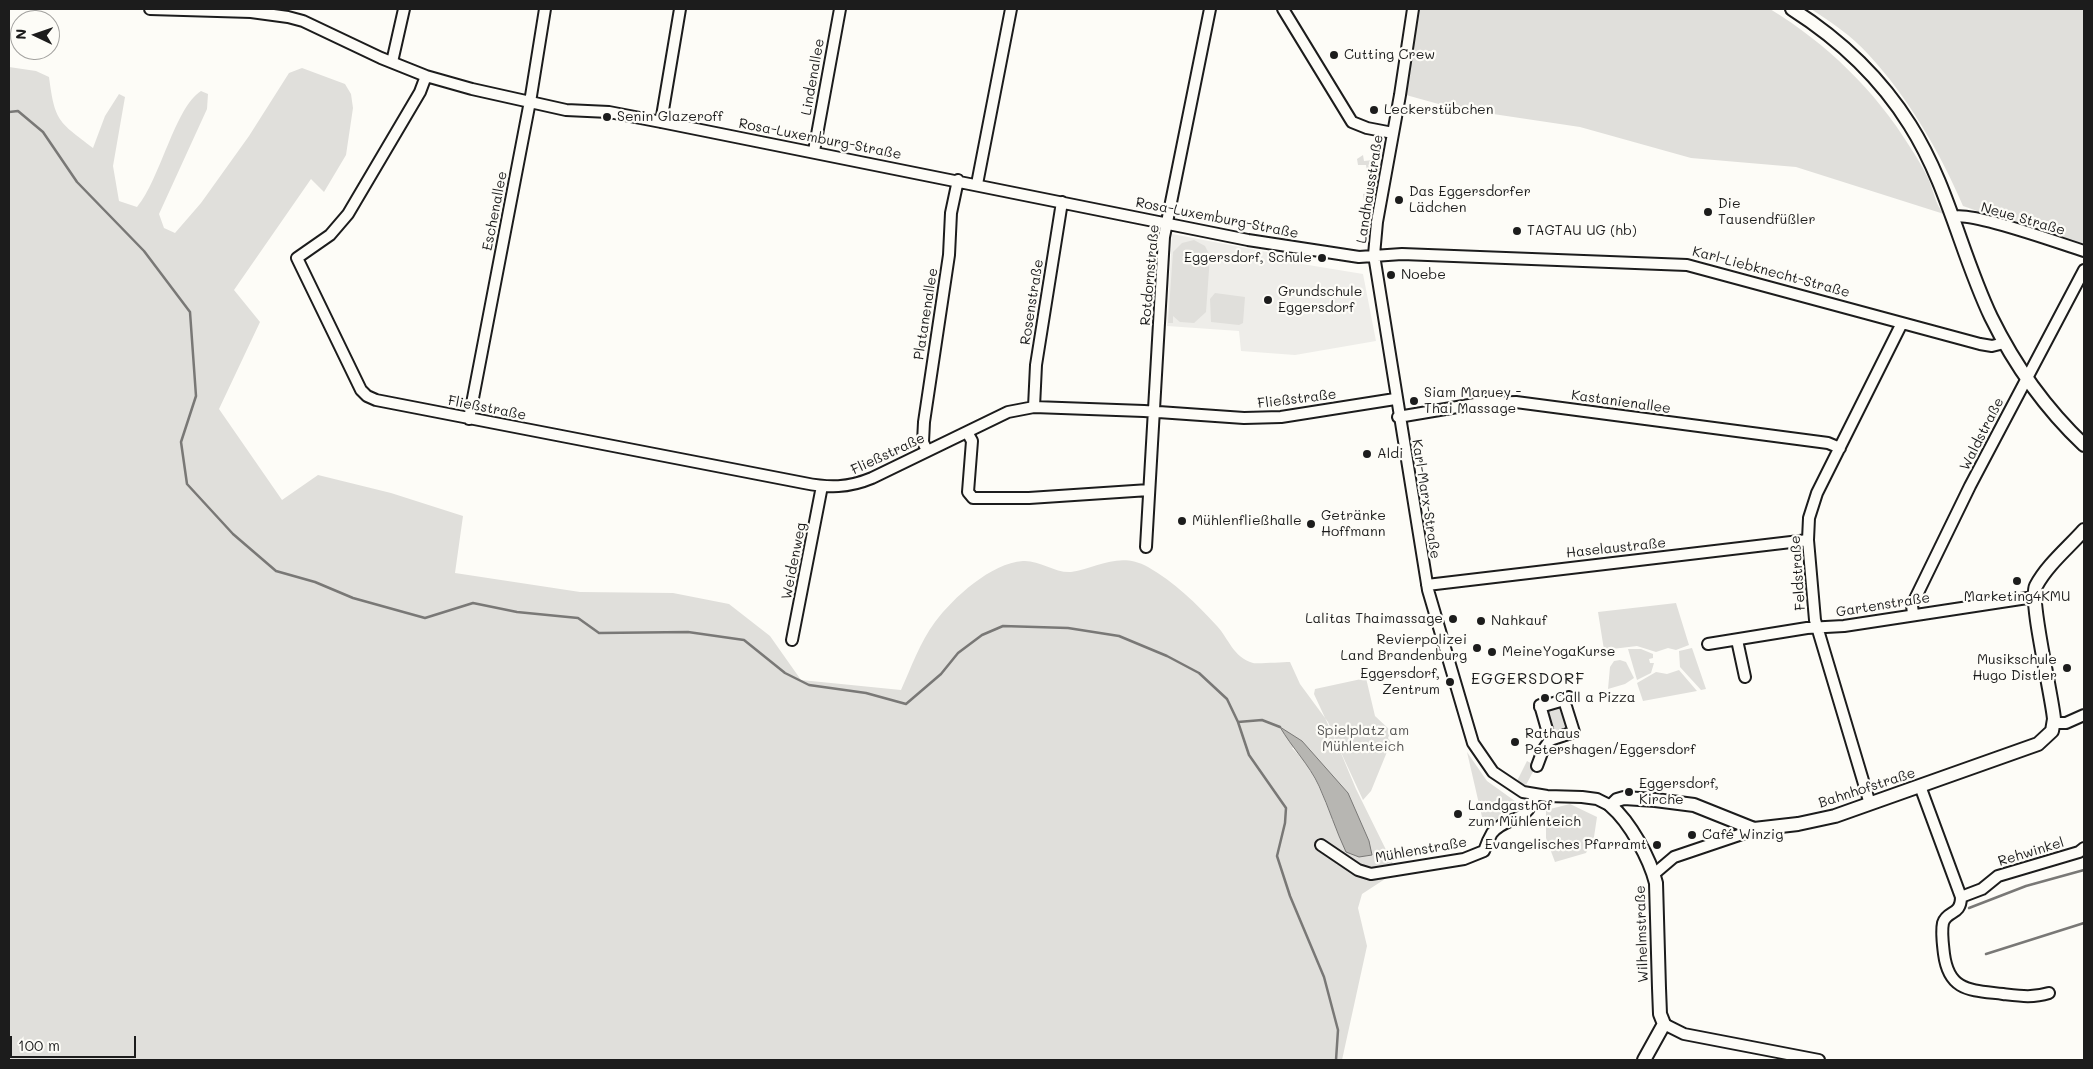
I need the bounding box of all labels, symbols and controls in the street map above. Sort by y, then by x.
north arrow [10,10,60,60]
text: N [11,28,30,40]
street label: Lindenallee [798,37,828,117]
place label: Cutting Crew [1344,47,1435,63]
marker: Cutting Crew [1328,49,1340,61]
place label: Leckerstübchen [1384,102,1493,118]
marker: Leckerstübchen [1368,104,1380,116]
place label: Senin Glazeroff [617,109,723,125]
marker: Senin Glazeroff [601,111,613,123]
street label: Rosa-Luxemburg-Straße [737,115,903,163]
street label: Landhausstraße [1353,133,1387,245]
street label: Eschenallee [479,170,511,252]
place label: Das Eggersdorfer Lädchen [1409,184,1531,216]
street label: Rosa-Luxemburg-Straße [1134,194,1300,242]
marker: Das Eggersdorfer Lädchen [1393,194,1405,206]
place label: Die Tausendfüßler [1718,196,1815,228]
street label: Neue Straße [1979,199,2067,239]
marker: Die Tausendfüßler [1702,206,1714,218]
place label: TAGTAU UG (hb) [1527,223,1637,239]
street label: Rotdornstraße [1137,224,1163,326]
marker: TAGTAU UG (hb) [1511,225,1523,237]
street label: Karl-Liebknecht-Straße [1690,243,1852,301]
place label: Eggersdorf, Schule [1184,250,1312,266]
marker: Eggersdorf, Schule [1316,252,1328,264]
street label: Rosenstraße [1017,258,1047,346]
street label: Platanenallee [910,267,942,361]
place label: Noebe [1401,267,1446,283]
marker: Noebe [1385,269,1397,281]
place label: Grundschule Eggersdorf [1278,284,1362,316]
marker: Grundschule Eggersdorf [1262,294,1274,306]
place label: Siam Maruey - Thai Massage [1424,385,1521,418]
street label: Fließstraße [1257,386,1337,412]
street label: Kastanienallee [1570,387,1672,417]
street label: Fließstraße [446,392,528,424]
marker: Siam Maruey - Thai Massage [1408,395,1420,407]
street label: Waldstraße [1956,395,2008,473]
street label: Fließstraße [848,430,928,478]
street label: Karl-Marx-Straße [1408,438,1444,560]
place label: Aldi [1377,446,1403,462]
marker: Aldi [1361,448,1373,460]
place label: Getränke Hoffmann [1321,508,1386,540]
place label: Mühlenfließhalle [1192,513,1302,529]
marker: Mühlenfließhalle [1176,515,1188,527]
marker: Getränke Hoffmann [1305,518,1317,530]
street label: Weidenweg [778,521,810,601]
street label: Haselaustraße [1565,534,1667,562]
street label: Feldstraße [1787,535,1809,611]
marker: Marketing4KMU [2011,575,2023,587]
street label: Gartenstraße [1835,589,1931,621]
place label: Marketing4KMU [1964,589,2070,605]
place label: Lalitas Thaimassage [1305,611,1443,627]
marker: Lalitas Thaimassage [1447,613,1459,625]
place label: Nahkauf [1491,613,1547,629]
marker: Nahkauf [1475,615,1487,627]
place label: Revierpolizei Land Brandenburg [1341,632,1467,664]
marker: Revierpolizei Land Brandenburg [1471,642,1483,654]
place label: MeineYogaKurse [1502,644,1615,660]
marker: MeineYogaKurse [1486,646,1498,658]
place label: Musikschule Hugo Distler [1972,652,2057,684]
marker: Musikschule Hugo Distler [2061,662,2073,674]
place label: Eggersdorf, Zentrum [1360,666,1440,699]
district label: EGGERSDORF [1470,669,1586,689]
marker: Eggersdorf, Zentrum [1444,676,1456,688]
place label: Call a Pizza [1555,690,1636,706]
marker: Call a Pizza [1539,692,1551,704]
park label: Spielplatz am Mühlenteich [1317,723,1409,756]
place label: Rathaus Petershagen/Eggersdorf [1525,726,1696,759]
marker: Rathaus Petershagen/Eggersdorf [1509,736,1521,748]
street label: Bahnhofstraße [1816,764,1918,812]
place label: Eggersdorf, Kirche [1639,776,1719,809]
marker: Eggersdorf, Kirche [1623,786,1635,798]
place label: Landgasthof zum Mühlenteich [1468,798,1581,830]
marker: Landgasthof zum Mühlenteich [1452,808,1464,820]
place label: Café Winzig [1702,827,1783,843]
marker: Café Winzig [1686,829,1698,841]
street label: Mühlenstraße [1374,834,1468,866]
street label: Rehwinkel [1996,834,2066,870]
place label: Evangelisches Pfarramt [1485,837,1647,853]
marker: Evangelisches Pfarramt [1651,839,1663,851]
street label: Wilhelmstraße [1632,885,1652,983]
scale bar [12,1026,139,1058]
text: 100 m [18,1035,60,1055]

